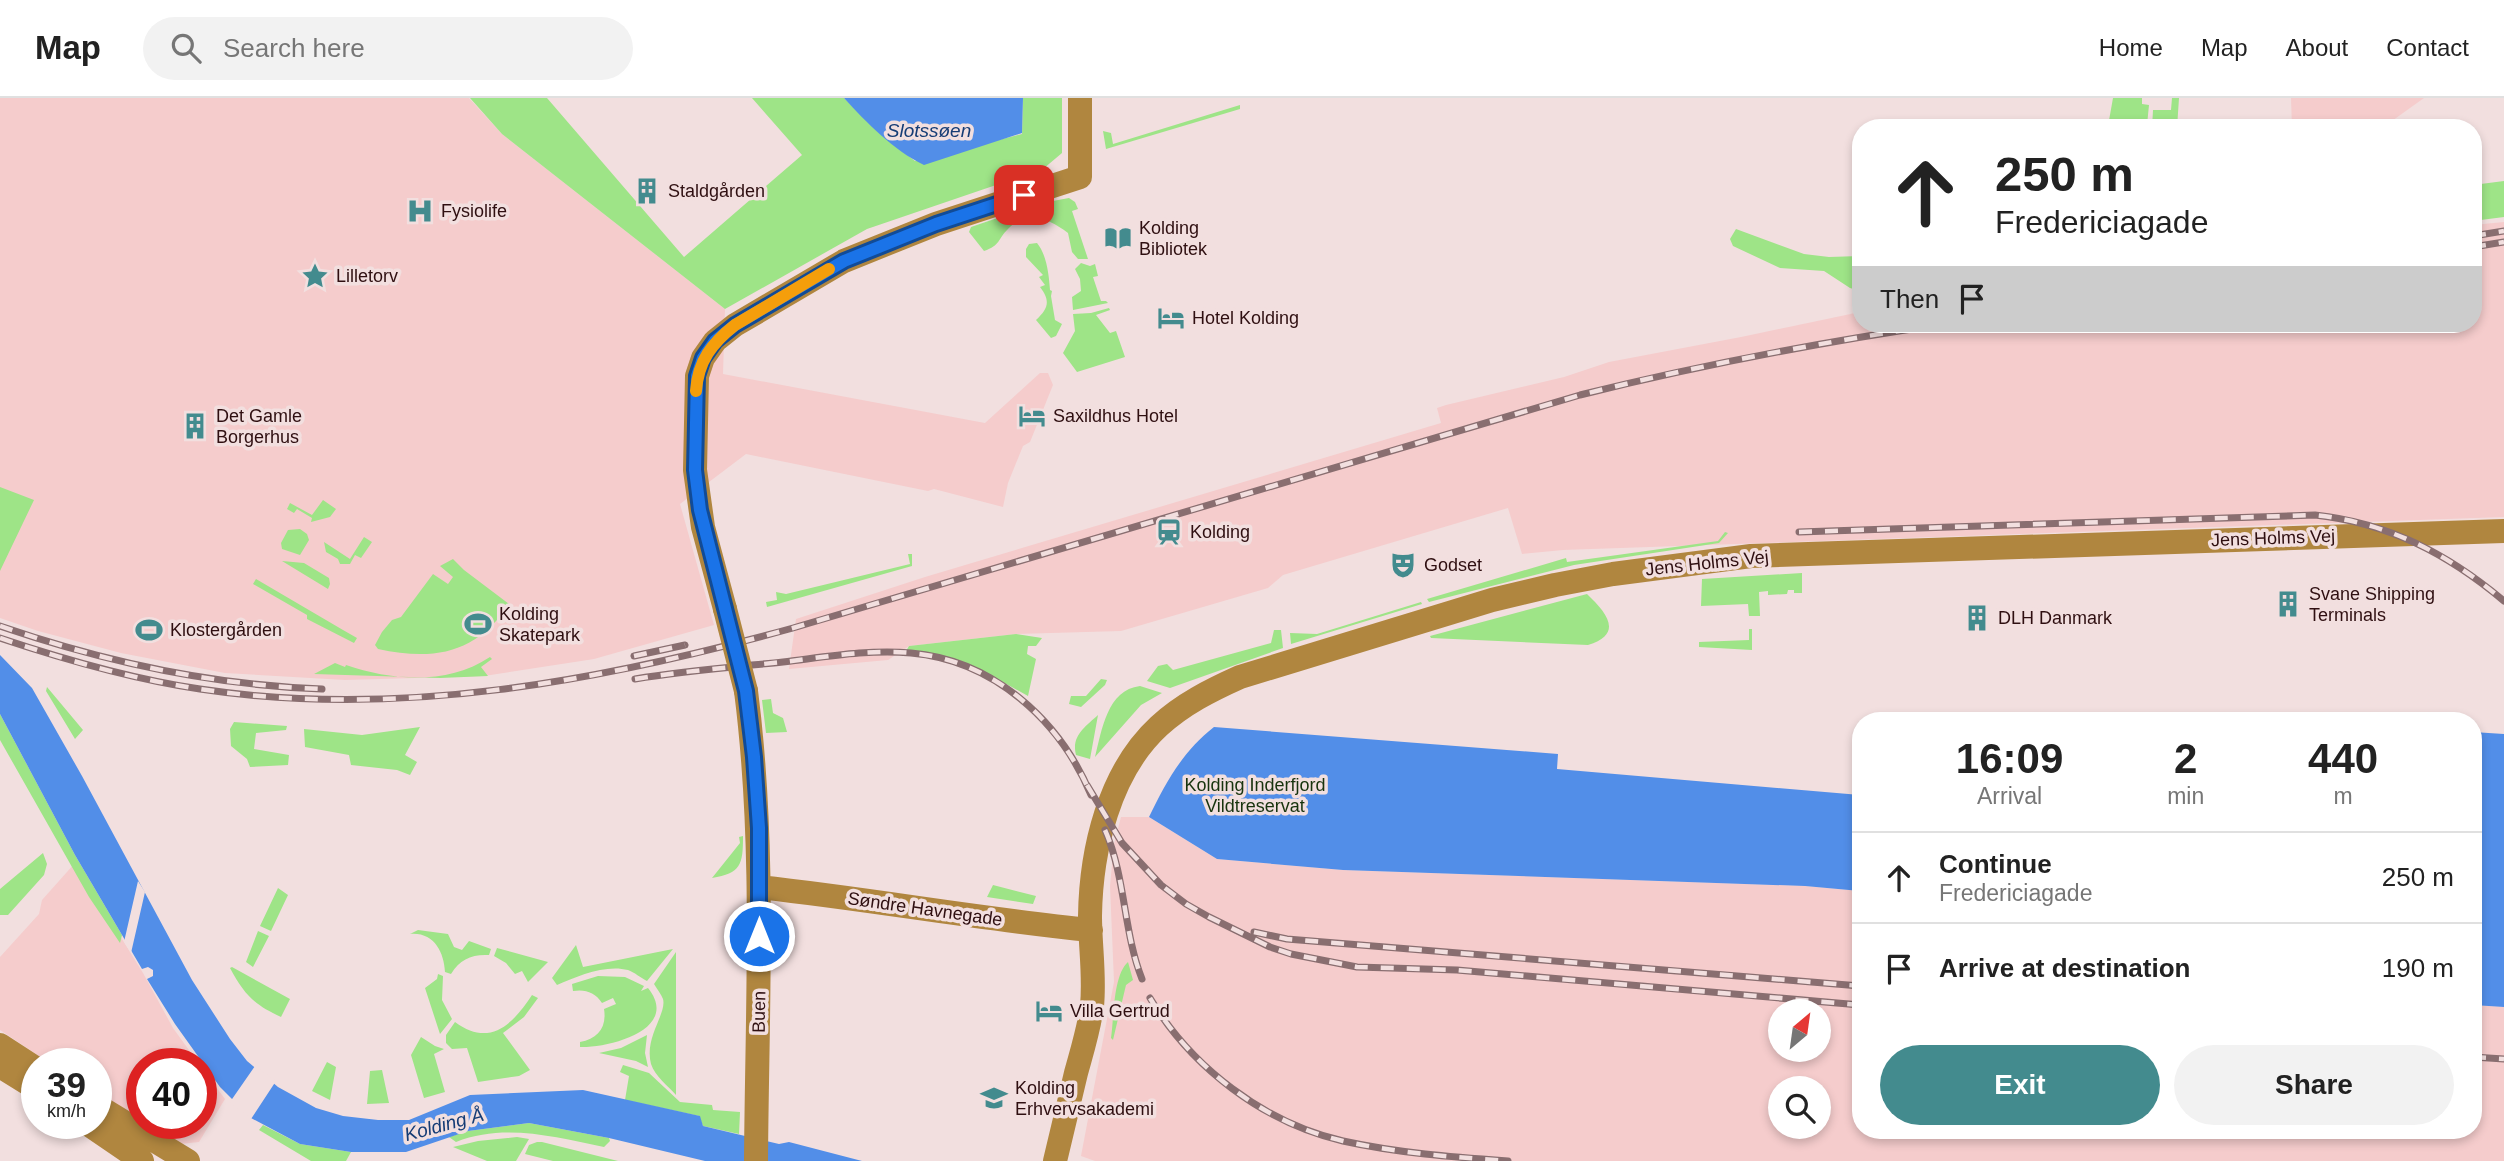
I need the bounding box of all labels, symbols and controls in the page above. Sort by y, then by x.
search box [143,17,633,80]
text: Map [35,29,101,66]
icon: search [167,29,205,67]
text: Search here [223,33,365,63]
text: Home [2099,34,2163,61]
text: Map [2201,34,2248,61]
text: About [2286,34,2348,61]
text: Contact [2386,34,2469,61]
water label: Slotssøen [887,120,971,141]
icon: ahead [1880,147,1971,238]
text: 250 m [1995,147,2134,201]
pin [994,165,1054,225]
building icon: Staldgården [632,176,662,206]
icon: arrive [1005,176,1043,214]
place label: Staldgården [668,181,765,201]
hospital icon: Fysiolife [405,196,435,226]
place label: Fysiolife [441,201,507,221]
text: Fredericiagade [1995,204,2208,240]
place label: Kolding Bibliotek [1139,218,1208,259]
library icon: Kolding Bibliotek [1103,223,1133,253]
place icon: Lilletorv [300,261,330,291]
place label: Lilletorv [336,266,398,286]
icon: arrive [1953,280,1991,318]
text: Then [1880,284,1939,314]
hotel icon: Hotel Kolding [1156,303,1186,333]
place label: Hotel Kolding [1192,308,1299,328]
hotel icon: Saxildhus Hotel [1017,401,1047,431]
place label: Det Gamle Borgerhus [216,406,302,447]
place label: Saxildhus Hotel [1053,406,1178,426]
building icon: Det Gamle Borgerhus [180,411,210,441]
station icon: Kolding [1154,517,1184,547]
place label: Kolding [1190,522,1250,542]
street label: Jens Holms Vej [2211,526,2335,550]
street label: Jens Holms Vej [1644,547,1770,579]
theatre icon: Godset [1388,550,1418,580]
place label: Godset [1424,555,1482,575]
place label: Svane Shipping Terminals [2309,584,2435,625]
building icon: Svane Shipping Terminals [2273,589,2303,619]
building icon: DLH Danmark [1962,603,1992,633]
place label: Kolding Skatepark [499,604,581,645]
place label: DLH Danmark [1998,608,2113,628]
sports icon: Kolding Skatepark [463,609,493,639]
sports icon: Klostergården [134,615,164,645]
place label: Klostergården [170,620,282,640]
text: 16:09 [1956,735,2063,782]
text: 2 [2174,735,2197,782]
text: 440 [2308,735,2378,782]
park label: Kolding Inderfjord Vildtreservat [1184,775,1326,816]
text: Arrival [1977,783,2042,809]
text: min [2167,783,2204,809]
text: m [2334,783,2353,809]
text: Continue [1939,849,2052,879]
icon: ahead [1880,859,1918,897]
text: 250 m [2382,862,2454,892]
text: Fredericiagade [1939,880,2092,906]
street label: Søndre Havnegade [846,888,1004,930]
position arrow [722,899,796,973]
icon: arrive [1880,950,1918,988]
text: Arrive at destination [1939,953,2190,983]
text: 190 m [2382,953,2454,983]
street label: Buen [749,991,769,1033]
hotel icon: Villa Gertrud [1034,996,1064,1026]
north arrow [1768,999,1830,1062]
map controls [1768,999,1831,1139]
place label: Villa Gertrud [1070,1001,1170,1021]
button: Exit [1880,1045,2160,1125]
button: Share [2174,1045,2454,1125]
speed limit sign: 40 [126,1048,217,1139]
text: 39 [47,1065,86,1104]
button: search [1768,1076,1831,1139]
place label: Kolding Erhvervsakademi [1015,1078,1154,1119]
school or university icon: Kolding Erhvervsakademi [979,1083,1009,1113]
text: km/h [47,1101,86,1121]
water label: Kolding Å [402,1104,486,1145]

